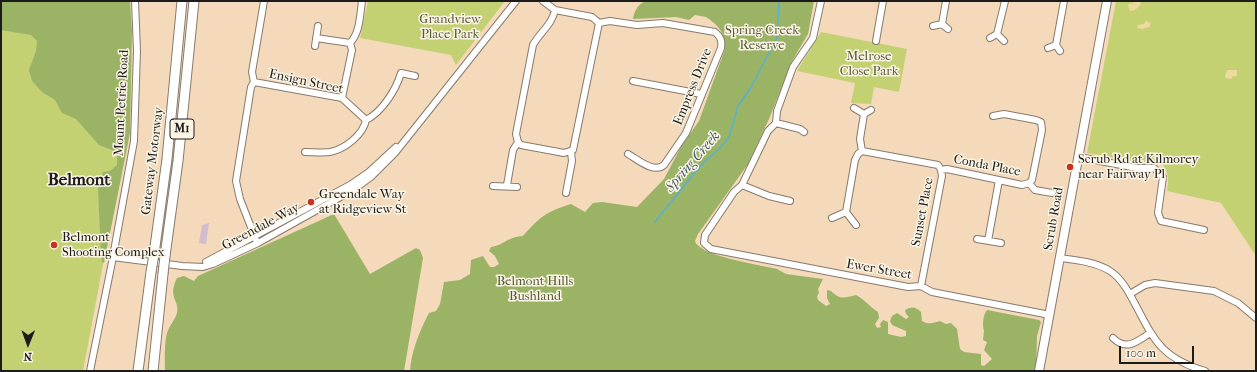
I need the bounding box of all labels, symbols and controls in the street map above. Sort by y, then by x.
park label: Grandview Place Park [419,12,481,43]
park label: Spring Creek Reserve [725,23,799,54]
street label: Empress Drive [670,46,716,128]
street label: Mount Petrie Road [111,49,133,157]
park label: Melrose Close Park [840,49,898,80]
street label: Ensign Street [267,66,345,98]
street label: Gateway Motorway [139,106,167,216]
road number: M1 [170,119,194,139]
water label: Spring Creek [662,128,724,196]
street label: Conda Place [952,152,1022,180]
place label: Scrub Rd at Kilmorey near Fairway Pl [1078,152,1198,183]
marker: Scrub Rd at Kilmorey near Fairway Pl [1065,162,1075,172]
district label: Belmont [48,171,110,191]
street label: Sunset Place [909,176,937,248]
street label: Scrub Road [1041,186,1067,252]
place label: Greendale Way at Ridgeview St [319,187,406,218]
marker: Greendale Way at Ridgeview St [306,197,316,207]
street label: Greendale Way [220,200,302,254]
place label: Belmont Shooting Complex [62,230,164,261]
marker: Belmont Shooting Complex [49,240,59,250]
street label: Ewer Street [845,257,913,283]
park label: Belmont Hills Bushland [497,274,573,305]
north arrow [8,324,48,364]
scale bar [1121,338,1196,364]
text: 100 m [1126,346,1156,360]
text: N [23,350,32,363]

